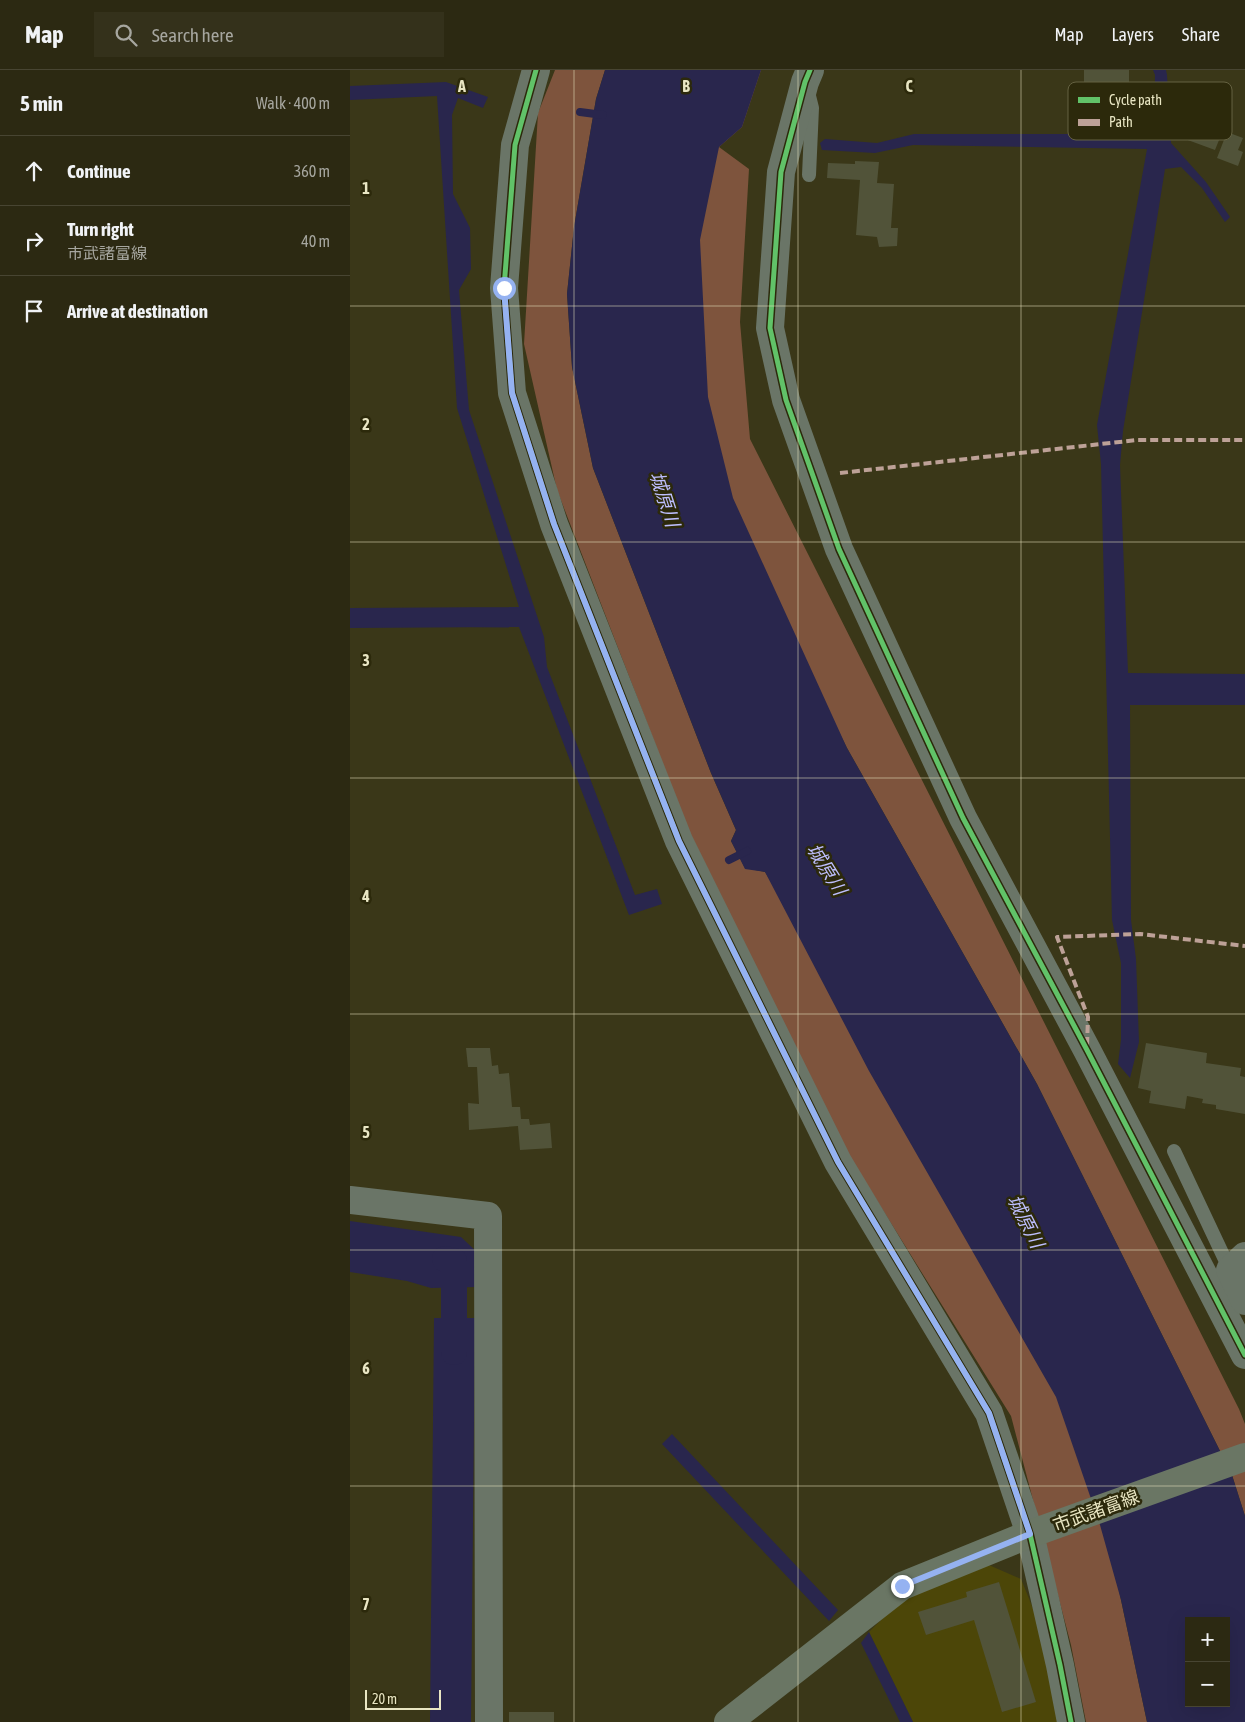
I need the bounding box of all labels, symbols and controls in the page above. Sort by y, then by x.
search box [94,12,444,57]
text: Map [25,21,64,48]
icon: search [112,21,140,49]
text: Search here [152,24,234,46]
text: Map [1054,24,1083,45]
text: Layers [1111,24,1154,45]
text: Share [1182,24,1220,45]
text: A [457,77,466,95]
text: B [682,77,690,95]
text: C [905,77,913,95]
legend [1068,82,1232,140]
text: 5 min [20,91,63,115]
text: Cycle path [1109,92,1162,108]
text: Walk · 400 m [256,94,330,112]
text: Path [1109,114,1133,130]
icon: ahead [20,157,48,185]
text: Continue [67,160,131,182]
text: 360 m [294,162,330,180]
text: 1 [362,179,370,197]
text: Turn right [67,218,134,240]
icon: right [20,227,48,255]
text: 40 m [301,232,330,250]
text: 市武諸富線 [67,244,147,262]
route start [493,277,516,300]
icon: arrive [20,297,48,325]
text: Arrive at destination [67,300,208,322]
text: 2 [362,415,370,433]
water label: 城原川 [646,468,685,531]
text: 3 [362,651,370,669]
water label: 城原川 [803,839,852,901]
text: 4 [361,887,370,905]
text: 5 [362,1123,370,1141]
water label: 城原川 [1003,1191,1050,1253]
text: 6 [362,1359,370,1377]
street label: 市武諸富線 [1050,1485,1142,1536]
route end [891,1575,914,1598]
text: 7 [362,1595,370,1613]
map controls [1185,1617,1230,1707]
button: + [1185,1617,1230,1662]
button: − [1185,1662,1230,1707]
scale bar [365,1687,441,1710]
text: 20 m [372,1691,397,1707]

